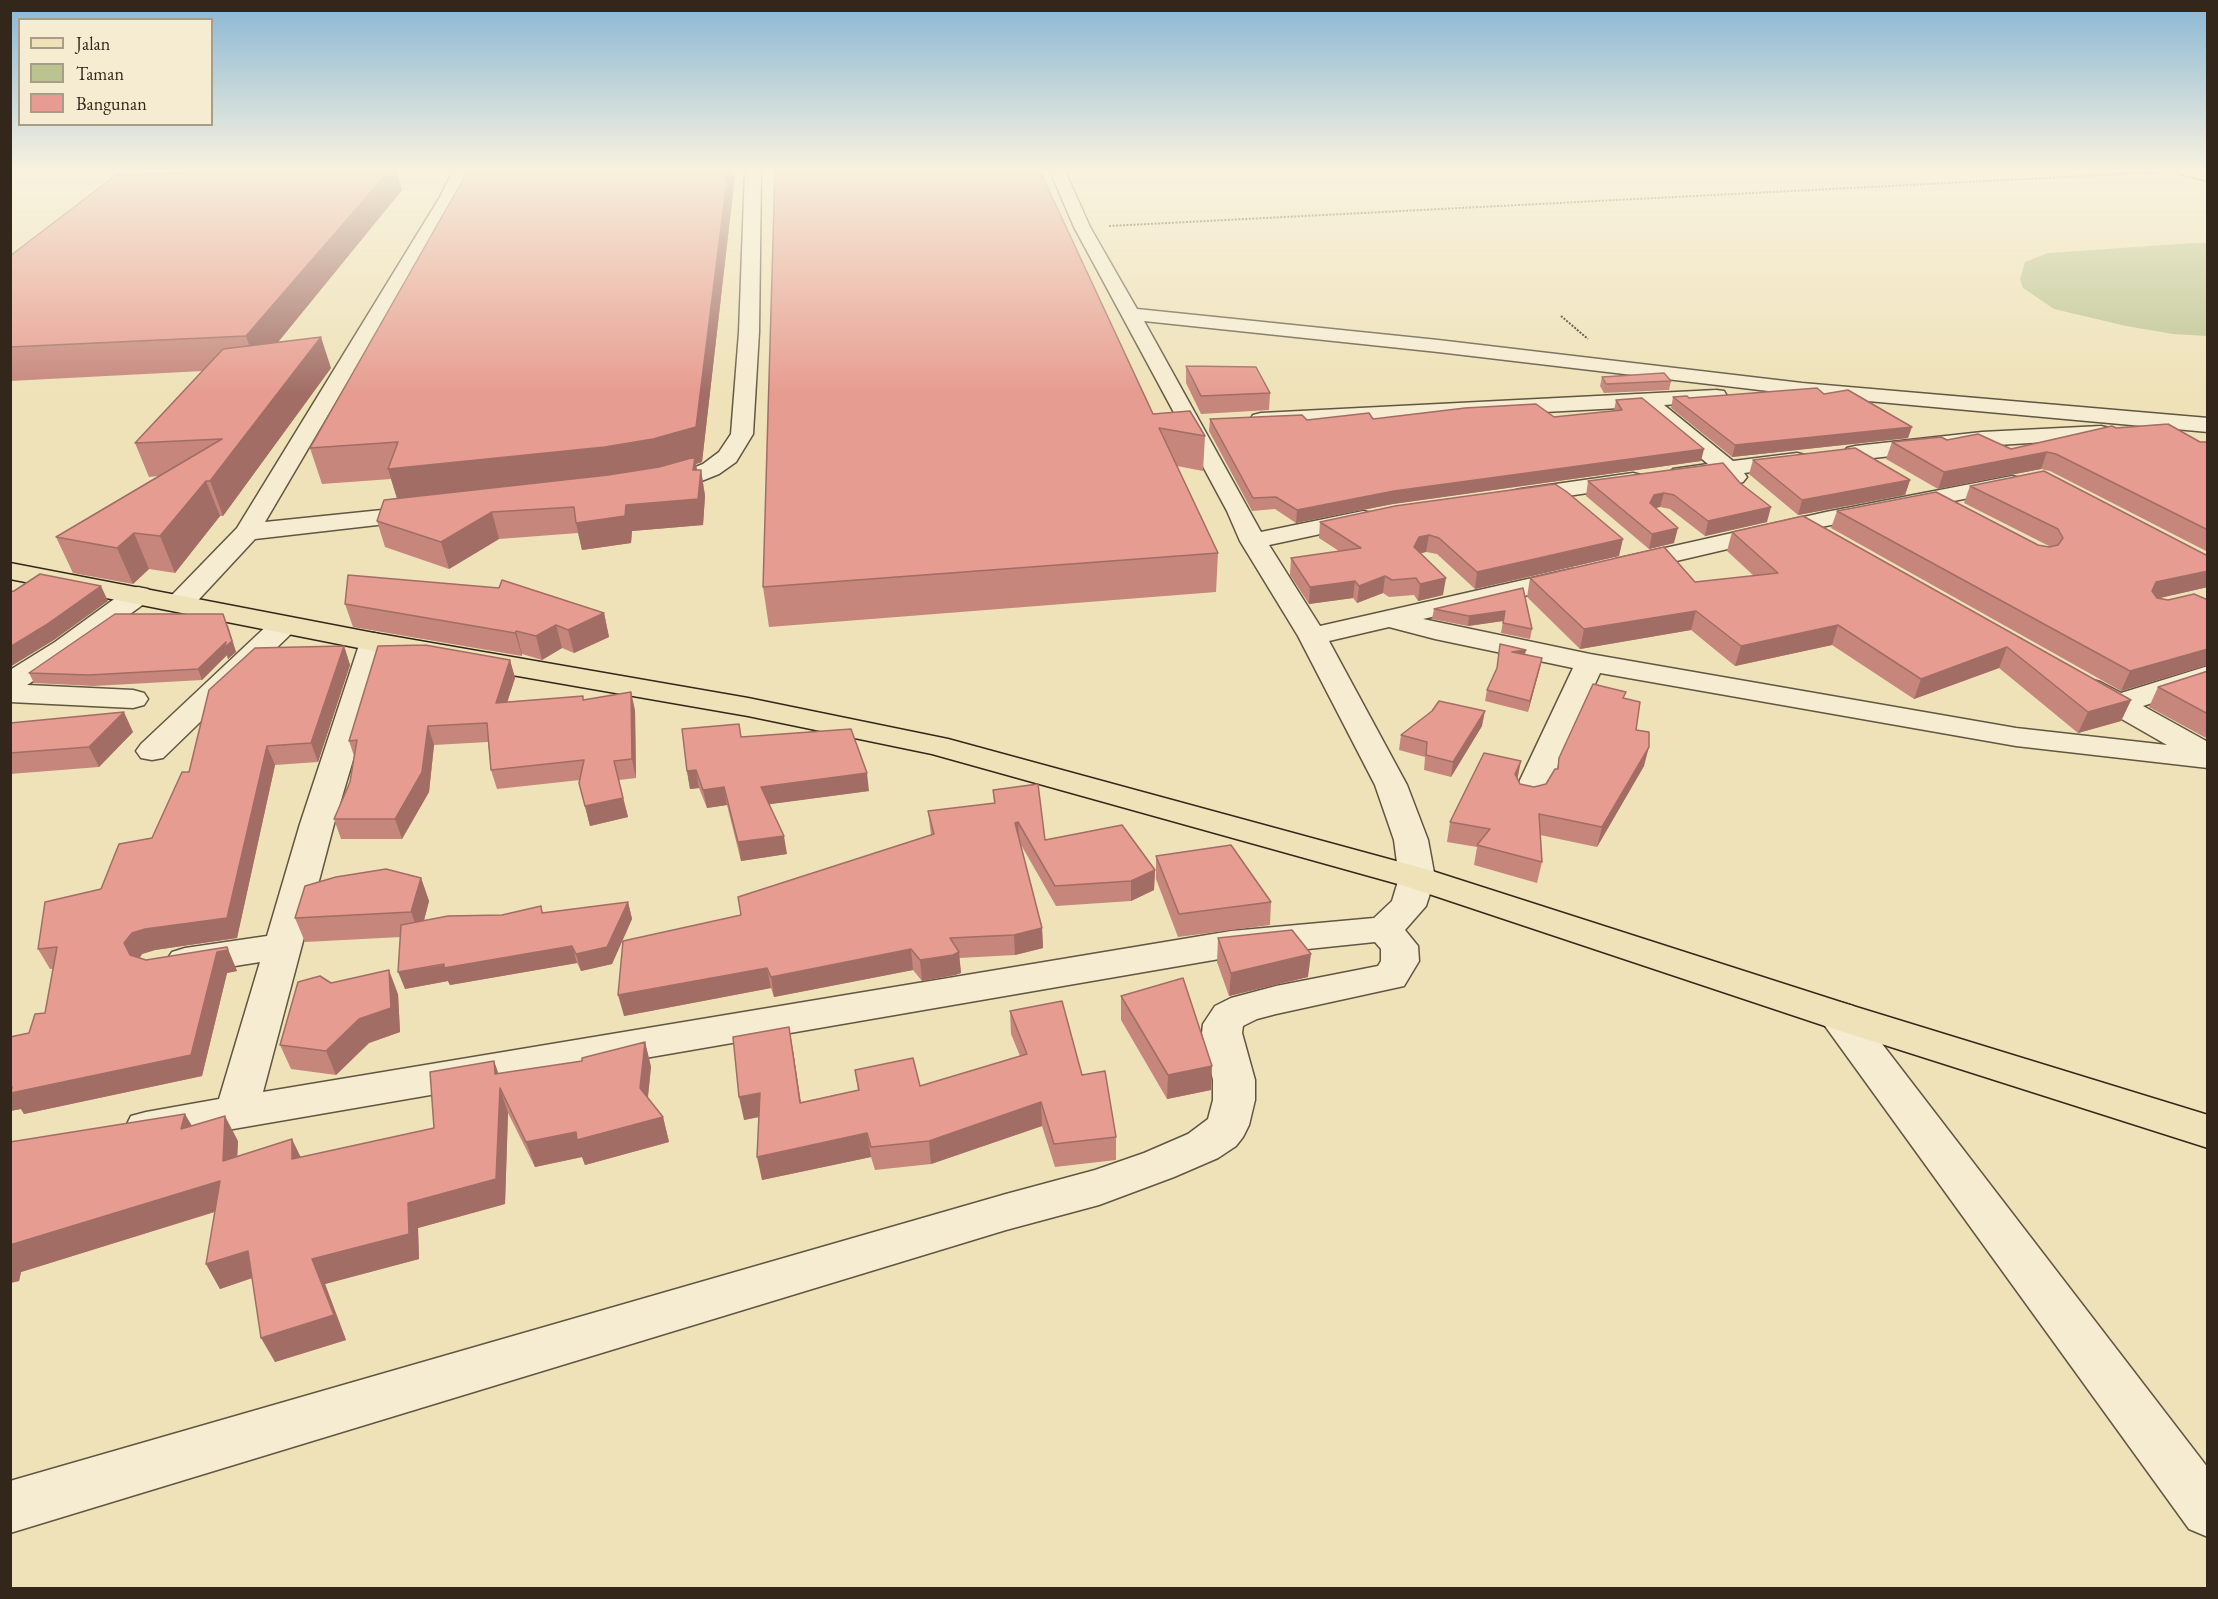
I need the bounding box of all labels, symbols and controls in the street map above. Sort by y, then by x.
legend [18,18,213,126]
text: Jalan [76,32,110,55]
text: Taman [76,62,124,85]
text: Bangunan [76,92,147,115]

